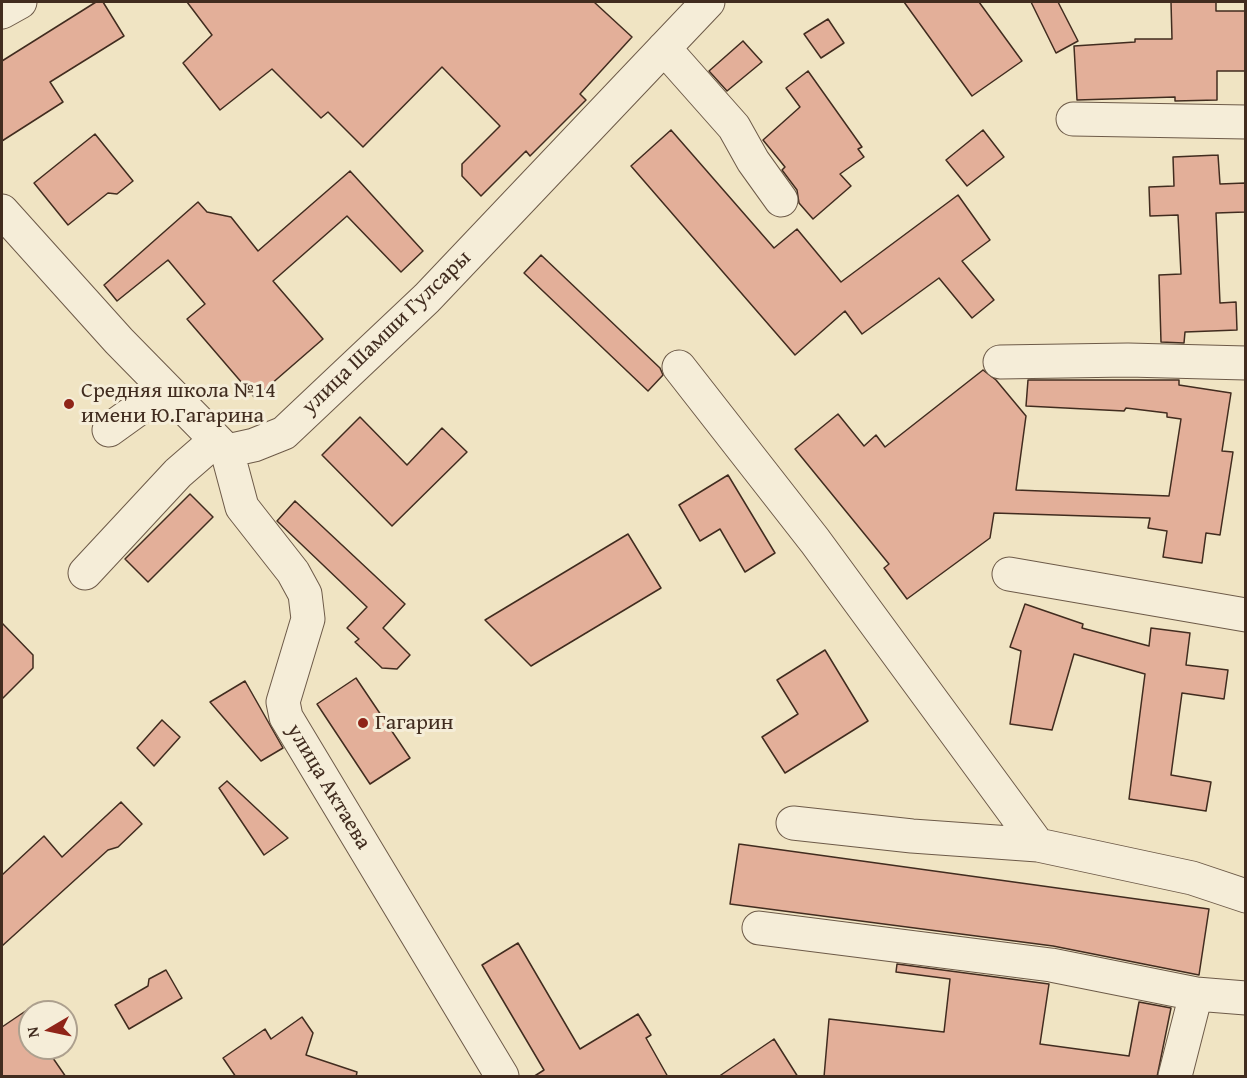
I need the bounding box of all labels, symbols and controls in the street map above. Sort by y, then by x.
street label: улица Шамши Гулсары [297,245,477,421]
place label: Средняя школа №14 имени Ю.Гагарина [81,378,276,430]
marker: Средняя школа №14 имени Ю.Гагарина [62,397,76,411]
place label: Гагарин [375,710,454,736]
marker: Гагарин [356,716,370,730]
street label: улица Актаева [280,719,376,855]
north arrow [18,1000,78,1060]
text: N [20,1025,45,1040]

